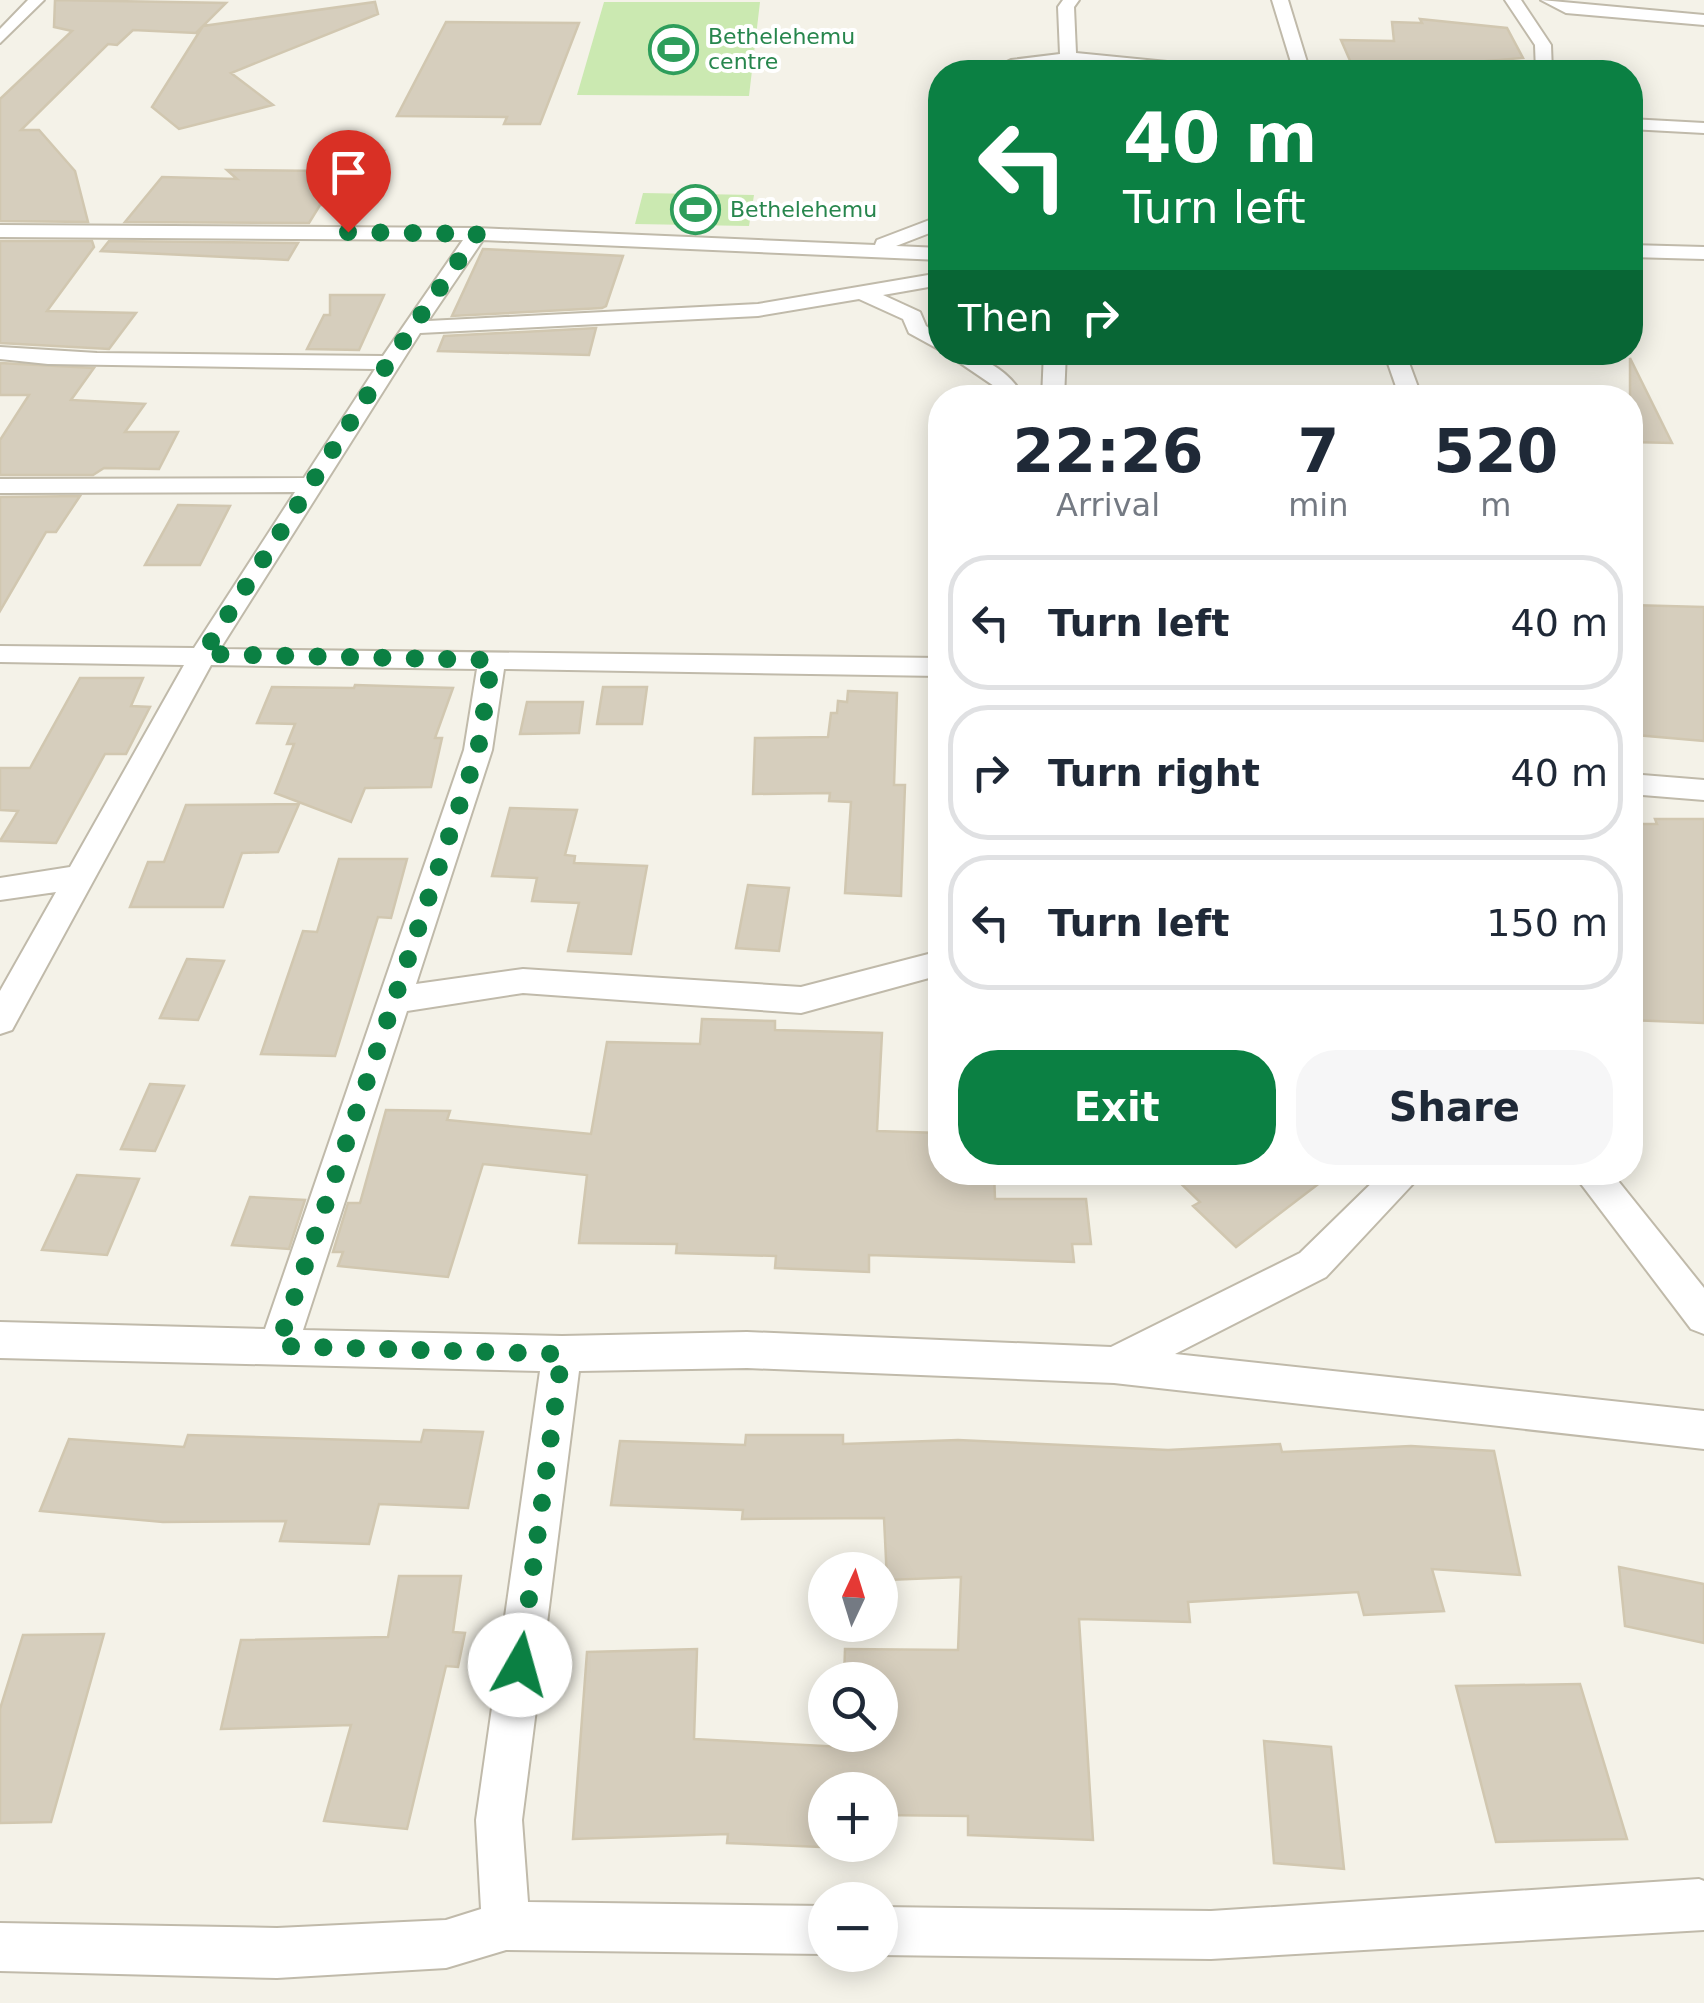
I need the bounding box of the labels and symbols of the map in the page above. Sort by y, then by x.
sports icon: Bethelehemu centre [647,23,699,75]
place label: Bethelehemu centre [708,24,855,74]
pin [306,130,391,233]
sports icon: Bethelehemu [669,183,721,235]
place label: Bethelehemu [730,197,877,222]
north arrow [808,1552,898,1642]
position arrow [468,1613,572,1717]

